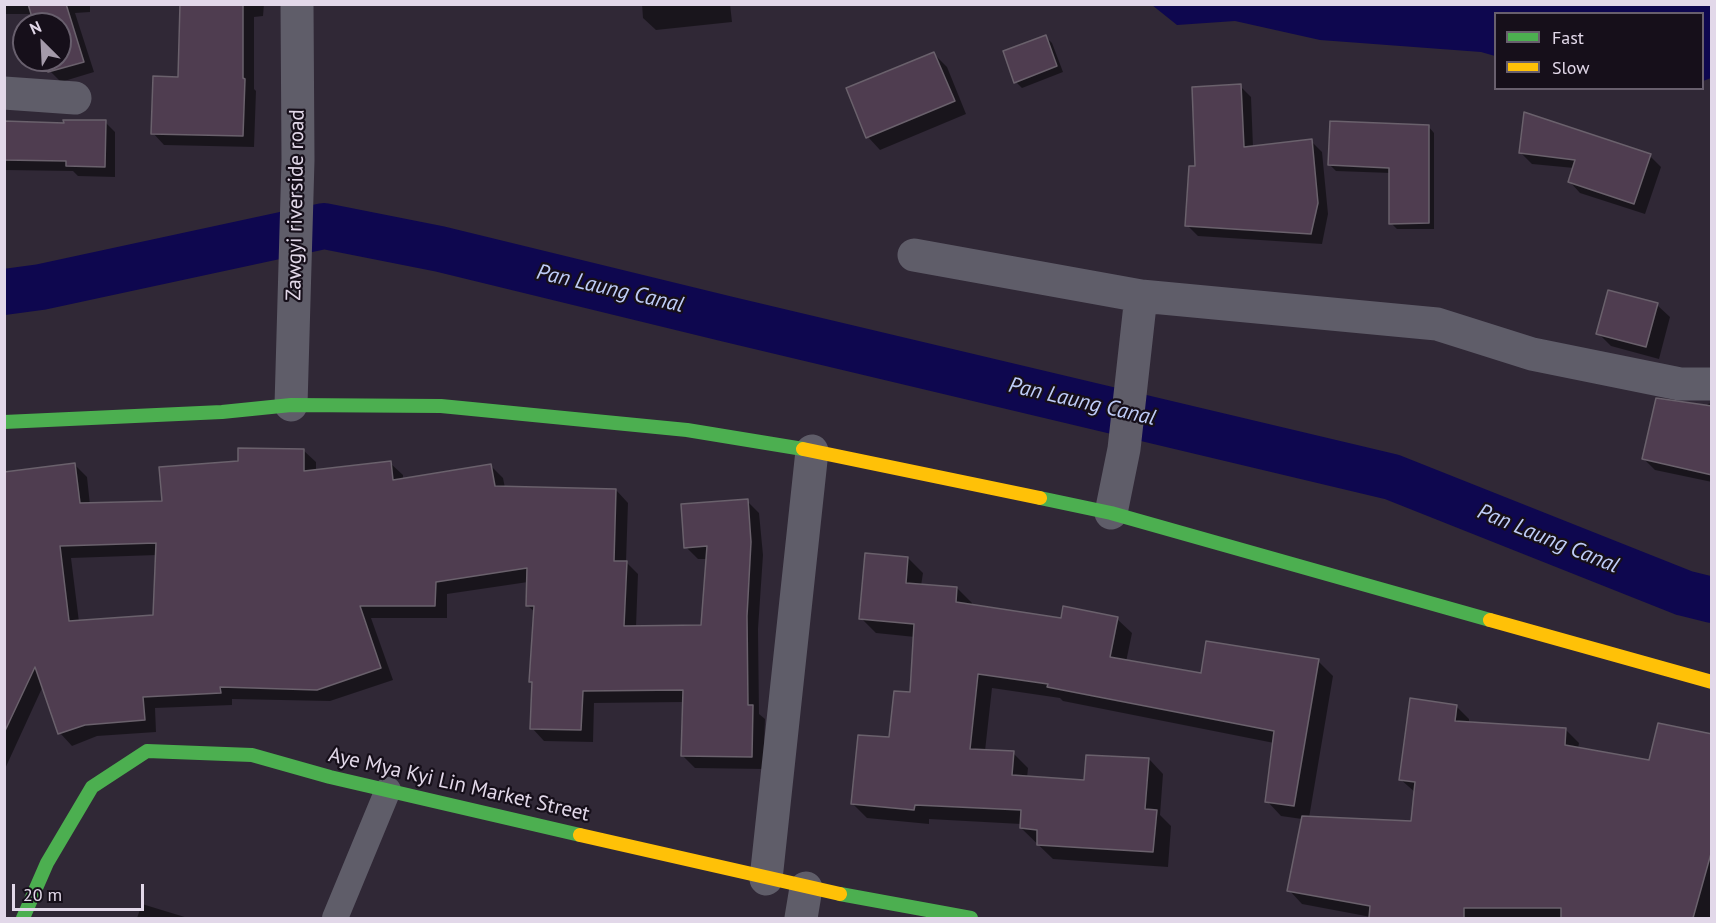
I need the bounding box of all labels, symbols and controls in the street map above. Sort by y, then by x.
north arrow [12,12,72,72]
legend [1494,12,1704,90]
text: N [27,16,44,39]
text: Fast [1552,26,1584,49]
text: Slow [1552,56,1590,79]
street label: Zawgyi riverside road [282,109,310,301]
water label: Pan Laung Canal [534,259,686,319]
water label: Pan Laung Canal [1006,372,1158,432]
water label: Pan Laung Canal [1473,499,1623,579]
street label: Aye Mya Kyi Lin Market Street [326,743,592,827]
scale bar [15,872,147,910]
text: 20 m [23,883,62,906]

